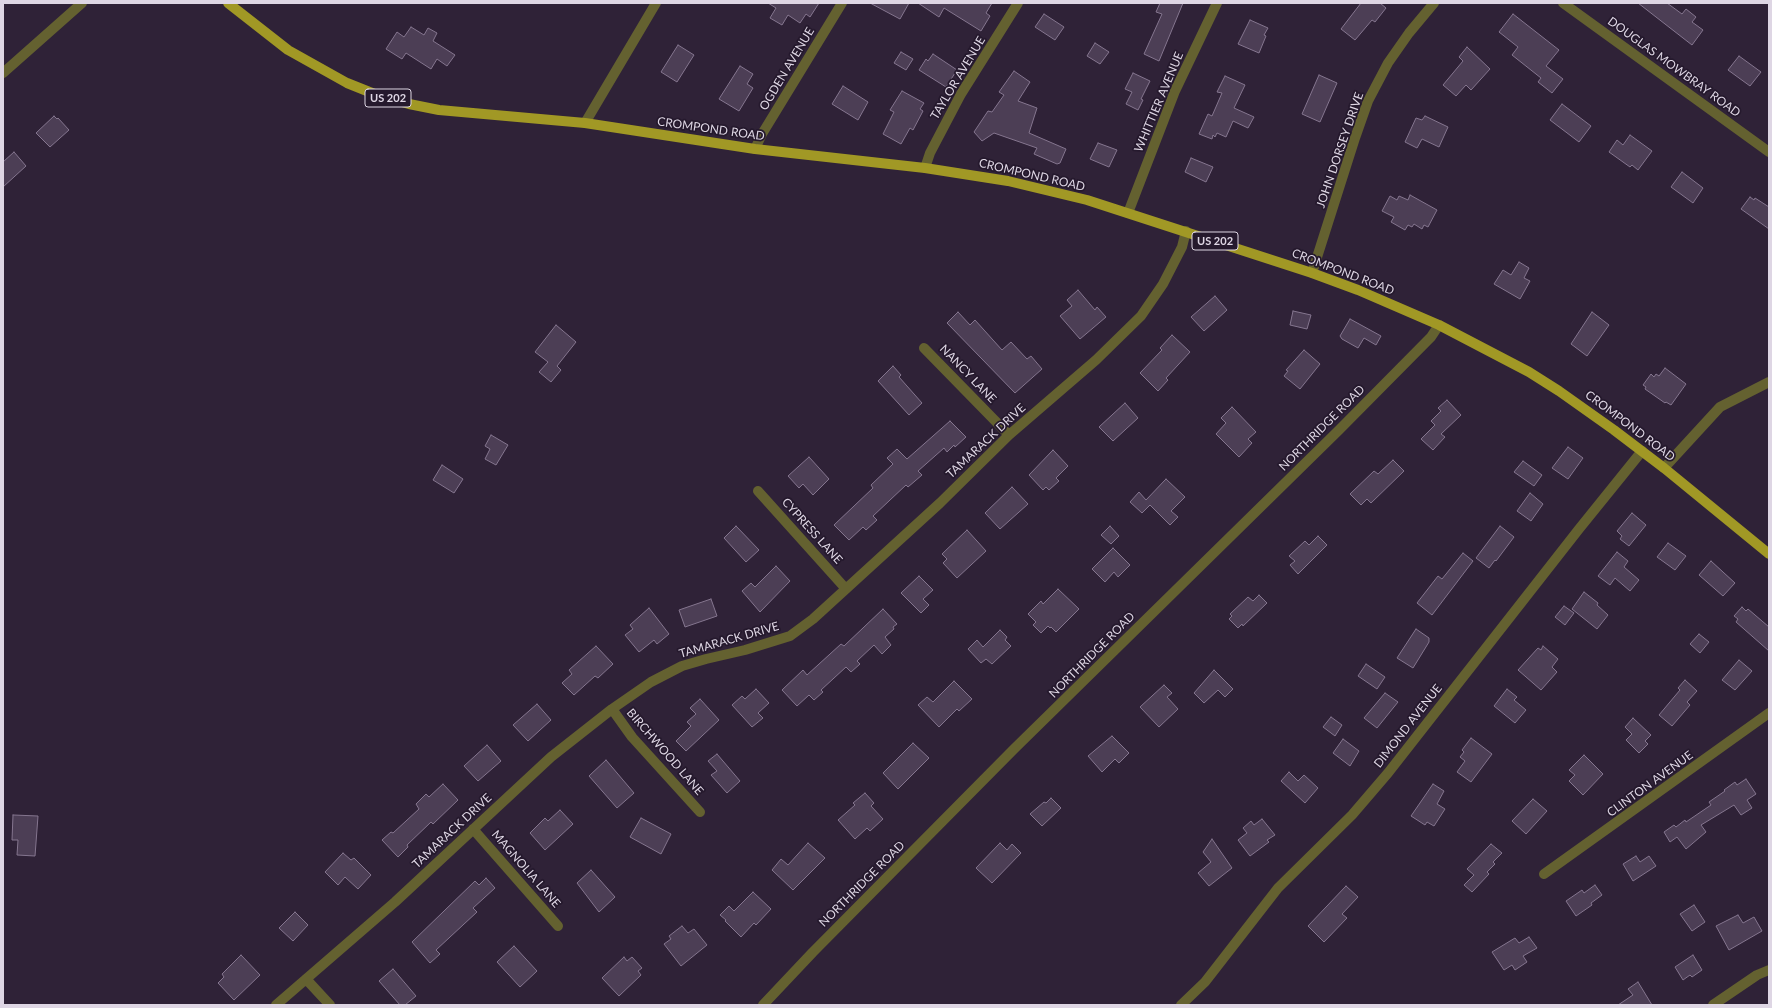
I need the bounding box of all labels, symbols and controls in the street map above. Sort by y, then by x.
street label: DOUGLAS MOWBRAY ROAD [1605,14,1743,120]
street label: OGDEN AVENUE [757,25,817,113]
street label: TAYLOR AVENUE [928,34,988,122]
street label: WHITTIER AVENUE [1131,50,1187,154]
road number: US 202 [365,89,411,107]
street label: JOHN DORSEY DRIVE [1313,90,1367,210]
street label: CROMPOND ROAD [656,114,766,144]
street label: CROMPOND ROAD [978,156,1086,194]
road number: US 202 [1192,232,1238,250]
street label: CROMPOND ROAD [1290,246,1396,298]
street label: NANCY LANE [937,342,999,406]
street label: NORTHRIDGE ROAD [1276,382,1368,474]
street label: CROMPOND ROAD [1582,388,1678,464]
street label: TAMARACK DRIVE [943,401,1029,481]
street label: CYPRESS LANE [779,495,845,567]
street label: NORTHRIDGE ROAD [1046,609,1138,701]
street label: TAMARACK DRIVE [677,619,781,661]
street label: DIMOND AVENUE [1371,681,1445,771]
street label: BIRCHWOOD LANE [624,706,706,798]
street label: CLINTON AVENUE [1604,748,1696,820]
street label: TAMARACK DRIVE [409,791,495,871]
street label: MAGNOLIA LANE [489,827,563,911]
street label: NORTHRIDGE ROAD [816,838,908,930]

